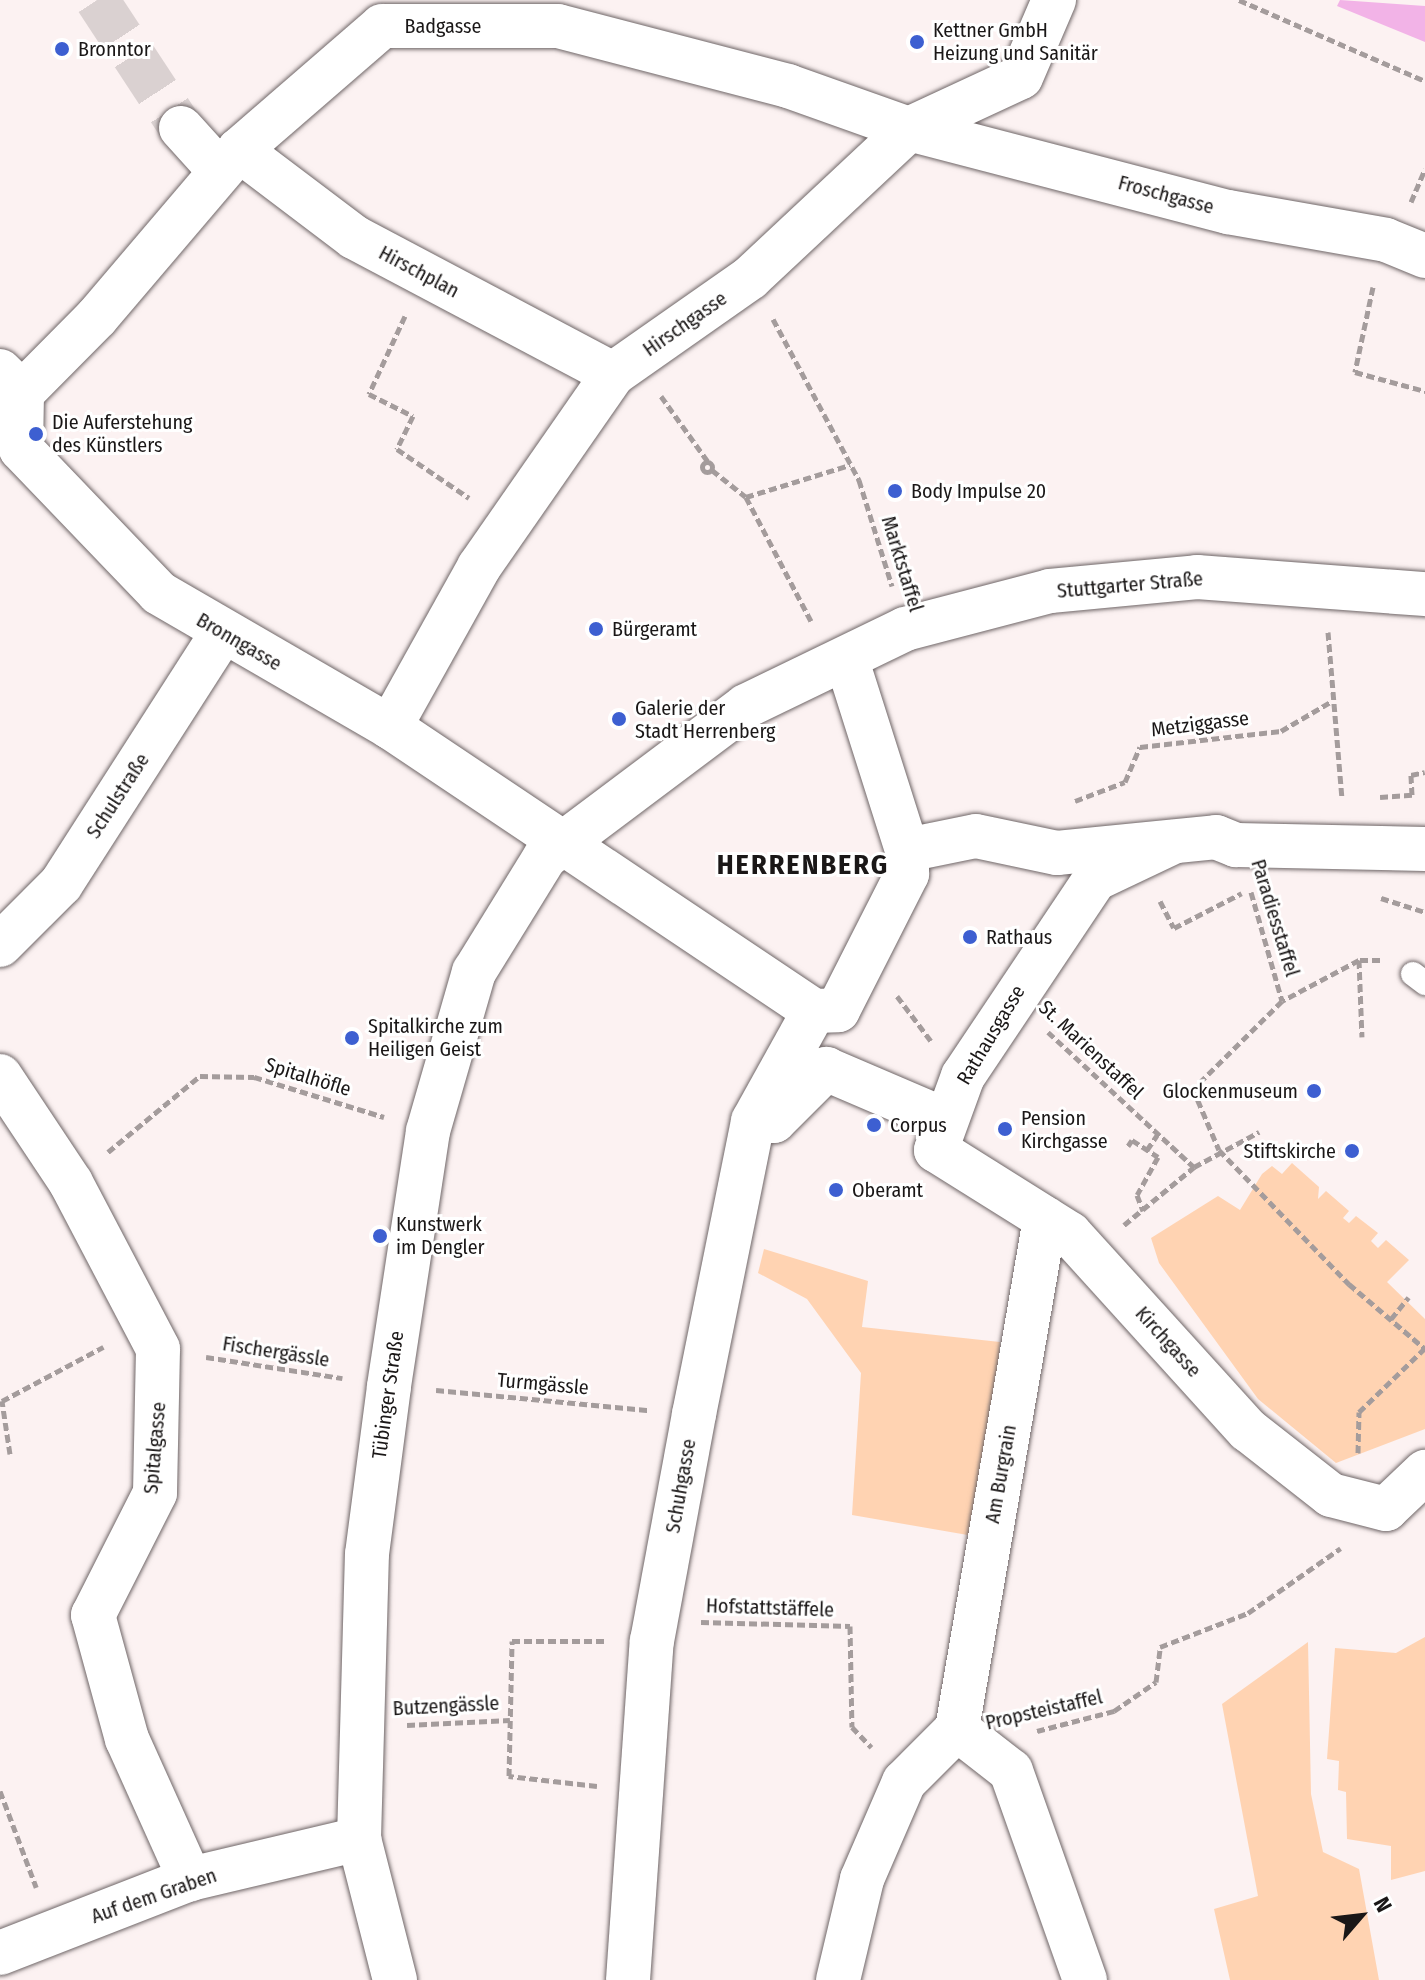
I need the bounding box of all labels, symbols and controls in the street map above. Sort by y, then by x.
street label: Badgasse [405,14,481,38]
place label: Kettner GmbH Heizung und Sanitär [933,18,1098,65]
marker: Kettner GmbH Heizung und Sanitär [908,33,926,51]
place label: Bronntor [78,37,151,61]
marker: Bronntor [53,40,71,58]
street label: Froschgasse [1116,171,1216,219]
street label: Hirschplan [375,241,463,303]
street label: Hirschgasse [638,286,732,362]
place label: Die Auferstehung des Künstlers [52,410,192,457]
marker: Die Auferstehung des Künstlers [27,425,45,443]
place label: Body Impulse 20 [911,479,1046,503]
marker: Body Impulse 20 [886,482,904,500]
street label: Marktstaffel [876,513,928,615]
street label: Stuttgarter Straße [1056,567,1204,603]
street label: Bronngasse [192,608,286,676]
place label: Bürgeramt [612,617,697,641]
marker: Bürgeramt [587,620,605,638]
place label: Galerie der Stadt Herrenberg [635,696,776,743]
street label: Metziggasse [1150,706,1250,742]
marker: Galerie der Stadt Herrenberg [610,710,628,728]
street label: Schulstraße [82,749,154,843]
district label: HERRENBERG [717,848,889,882]
street label: Paradiesstaffel [1246,856,1304,980]
place label: Rathaus [986,925,1052,949]
marker: Rathaus [961,928,979,946]
street label: Rathausgasse [952,981,1030,1089]
street label: St. Marienstaffel [1034,996,1148,1104]
place label: Spitalkirche zum Heiligen Geist [368,1014,503,1061]
marker: Spitalkirche zum Heiligen Geist [343,1029,361,1047]
street label: Spitalhöfle [262,1053,354,1101]
place label: Glockenmuseum [1163,1079,1298,1103]
marker: Glockenmuseum [1305,1082,1323,1100]
place label: Pension Kirchgasse [1021,1106,1108,1153]
place label: Corpus [890,1113,947,1137]
marker: Corpus [865,1116,883,1134]
marker: Pension Kirchgasse [996,1120,1014,1138]
place label: Stiftskirche [1244,1139,1336,1163]
marker: Stiftskirche [1343,1142,1361,1160]
place label: Oberamt [852,1178,923,1202]
marker: Oberamt [827,1181,845,1199]
place label: Kunstwerk im Dengler [396,1212,485,1259]
marker: Kunstwerk im Dengler [371,1227,389,1245]
street label: Kirchgasse [1130,1302,1206,1382]
street label: Tübinger Straße [367,1329,409,1461]
street label: Fischergässle [221,1332,331,1372]
street label: Turmgässle [496,1368,590,1400]
street label: Spitalgasse [139,1401,171,1495]
street label: Am Burgrain [981,1423,1021,1525]
street label: Schuhgasse [661,1437,701,1535]
street label: Hofstattstäffele [706,1594,834,1622]
street label: Propsteistaffel [983,1685,1105,1735]
street label: Butzengässle [392,1691,500,1721]
street label: Auf dem Graben [88,1863,220,1929]
north arrow [1321,1876,1401,1956]
text: N [1368,1892,1398,1917]

